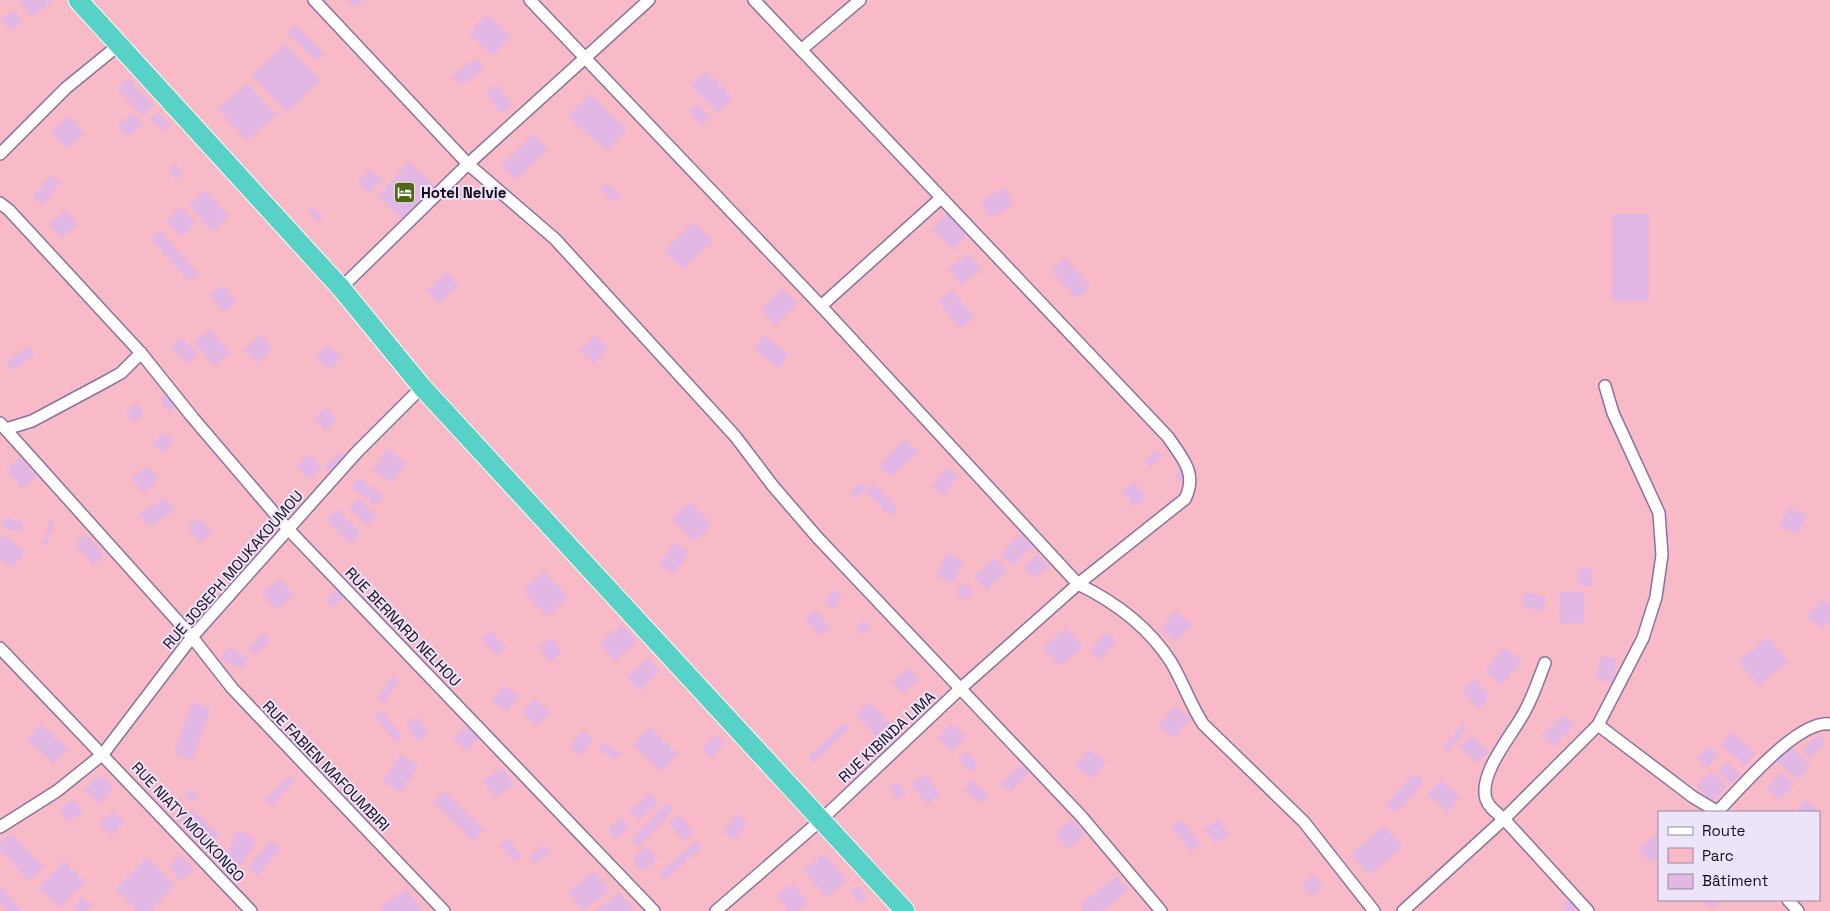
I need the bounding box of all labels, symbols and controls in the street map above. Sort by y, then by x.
hotel icon: Hotel Nelvie [393,181,417,205]
place label: Hotel Nelvie [421,183,507,202]
street label: RUE JOSEPH MOUKAKOUMOU [158,486,307,653]
street label: RUE BERNARD NELHOU [341,563,465,690]
street label: RUE KIBINDA LIMA [834,687,939,786]
street label: RUE FABIEN MAFOUMBIRI [259,696,394,835]
street label: RUE NIATY MOUKONGO [128,758,249,886]
legend [1658,811,1820,901]
text: Route [1702,821,1746,840]
text: Parc [1702,846,1734,865]
text: Bâtiment [1702,871,1768,890]

